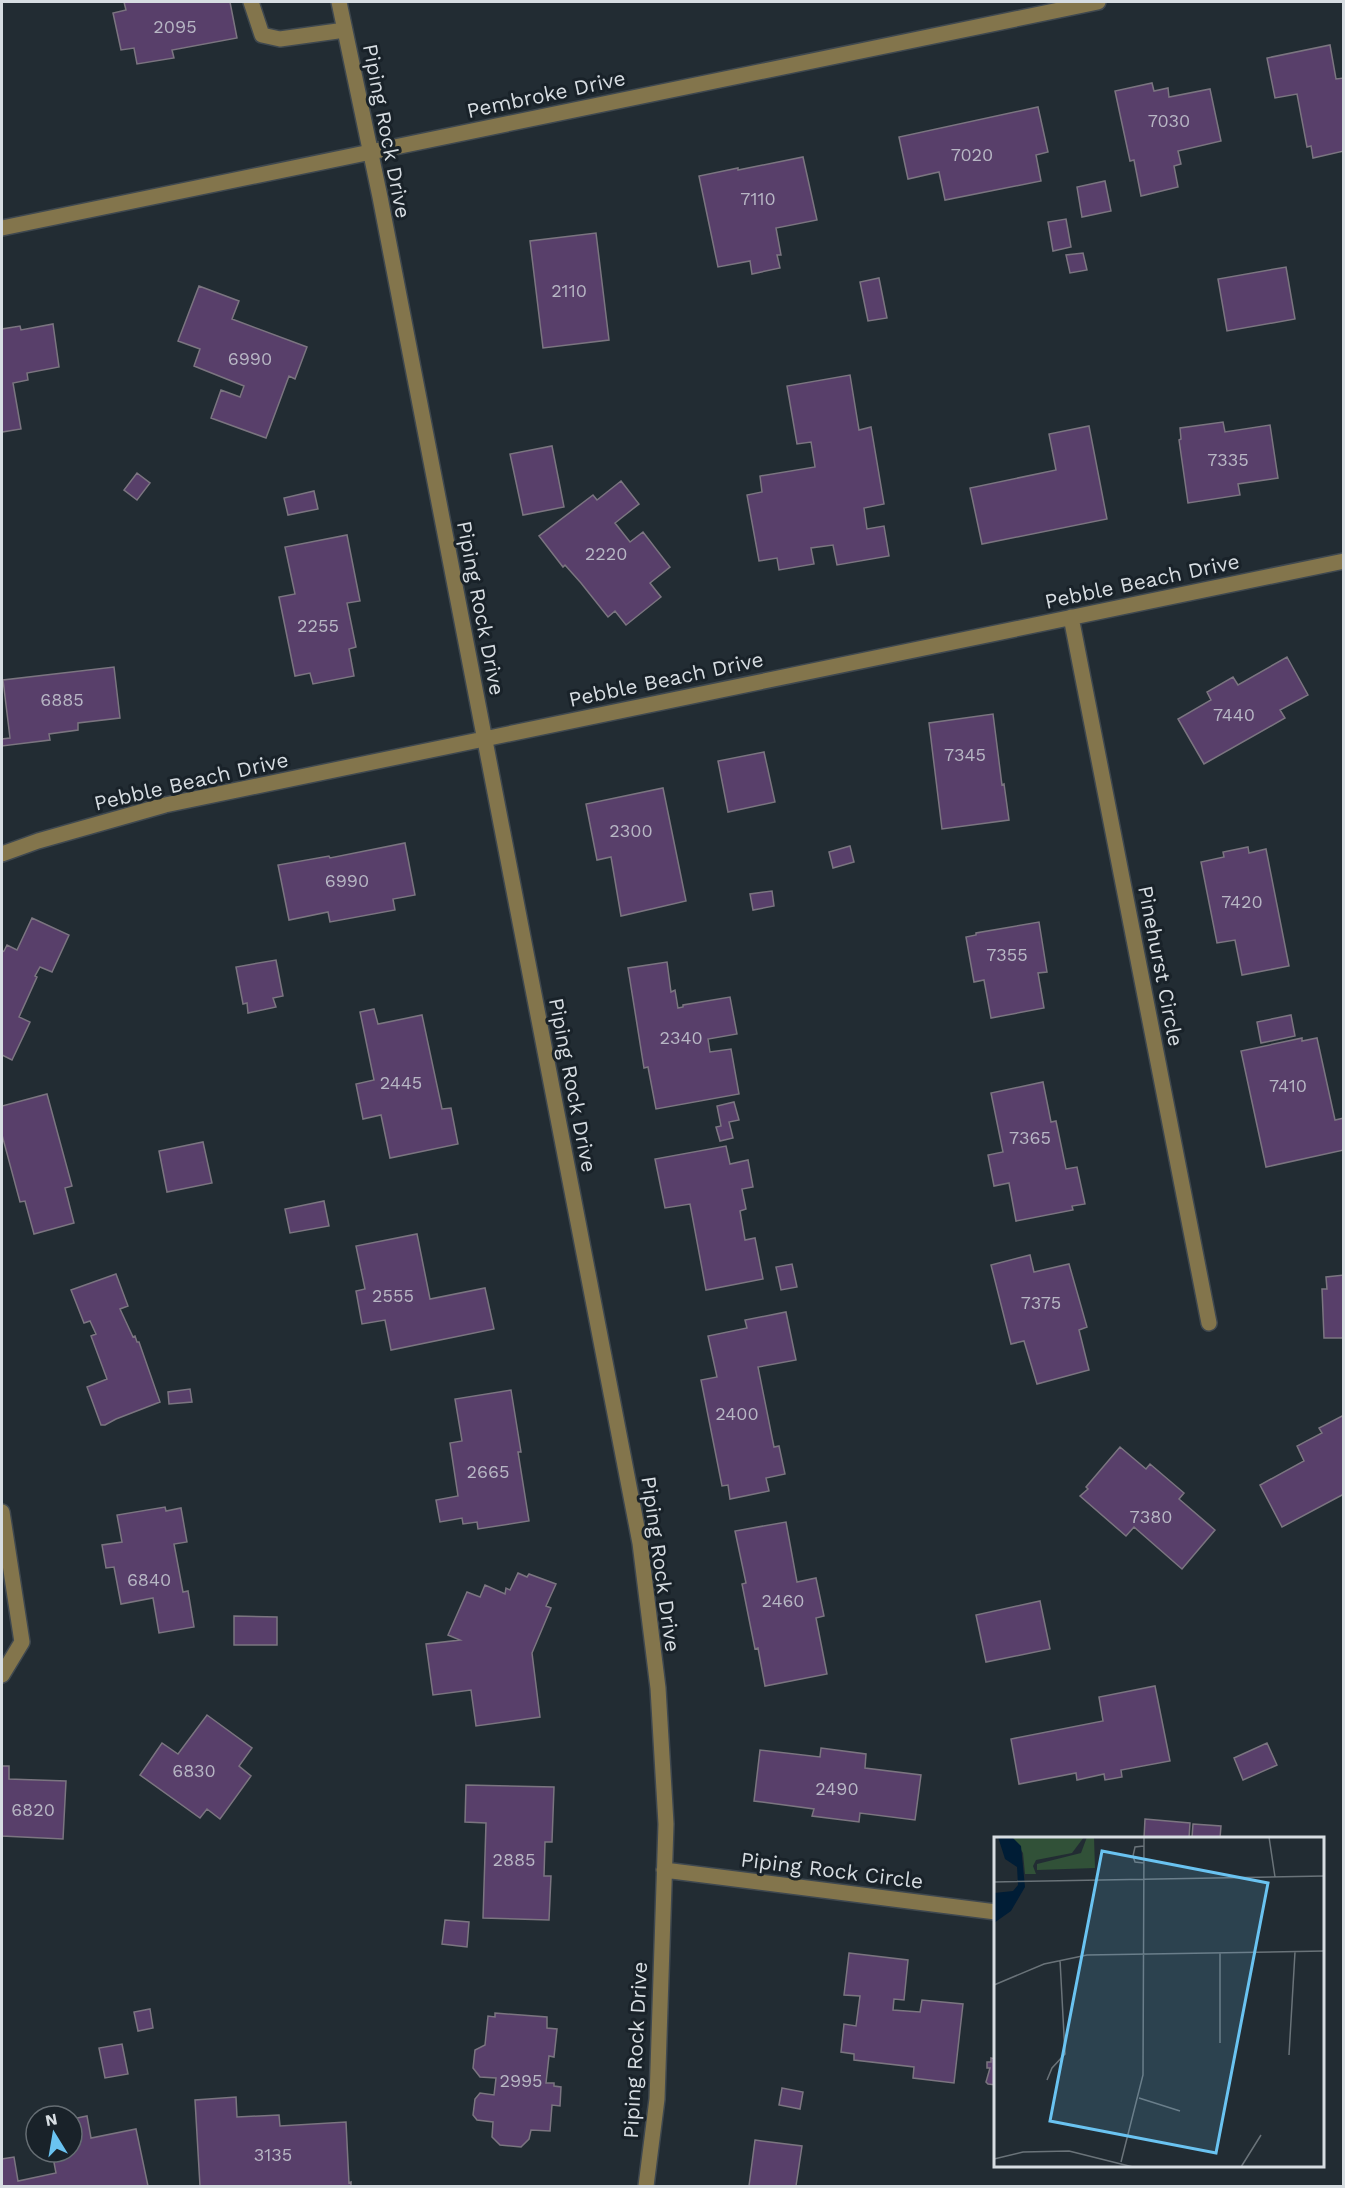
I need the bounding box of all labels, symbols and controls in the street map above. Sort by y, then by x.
house number: 2095 [153,16,197,37]
street label: Piping Rock Drive [358,42,416,220]
street label: Pembroke Drive [464,65,628,123]
house number: 7030 [1148,110,1190,131]
house number: 7020 [951,144,993,165]
house number: 7110 [740,188,776,209]
house number: 2110 [551,280,587,301]
house number: 6990 [228,348,272,369]
house number: 7335 [1207,449,1249,470]
street label: Piping Rock Drive [452,519,510,697]
house number: 2220 [585,543,627,564]
street label: Pebble Beach Drive [1042,548,1242,614]
house number: 2255 [297,615,339,636]
street label: Pebble Beach Drive [566,646,766,712]
house number: 6885 [40,689,84,710]
house number: 7440 [1213,704,1255,725]
house number: 7345 [944,744,986,765]
street label: Pebble Beach Drive [91,746,291,816]
house number: 2300 [609,820,653,841]
house number: 6990 [325,870,369,891]
street label: Pinehurst Circle [1133,884,1189,1048]
house number: 7420 [1221,891,1263,912]
house number: 7355 [986,944,1028,965]
street label: Piping Rock Drive [544,996,602,1174]
house number: 2340 [659,1027,703,1048]
house number: 2445 [380,1072,422,1093]
house number: 7410 [1269,1075,1307,1096]
house number: 7365 [1009,1127,1051,1148]
house number: 2555 [372,1285,414,1306]
house number: 7375 [1021,1292,1061,1313]
house number: 2400 [715,1403,759,1424]
house number: 2665 [467,1461,509,1482]
street label: Piping Rock Drive [636,1474,686,1654]
house number: 7380 [1130,1506,1172,1527]
house number: 6840 [127,1569,171,1590]
house number: 2460 [761,1590,805,1611]
house number: 6830 [172,1760,216,1781]
house number: 2490 [815,1778,859,1799]
house number: 6820 [11,1799,55,1820]
inset map [994,1837,1324,2167]
street label: Piping Rock Circle [739,1846,925,1894]
house number: 2885 [492,1849,536,1870]
street label: Piping Rock Drive [618,1961,652,2139]
house number: 2995 [499,2070,543,2091]
north arrow [24,2104,84,2164]
text: N [44,2109,59,2130]
house number: 3135 [254,2144,292,2165]

